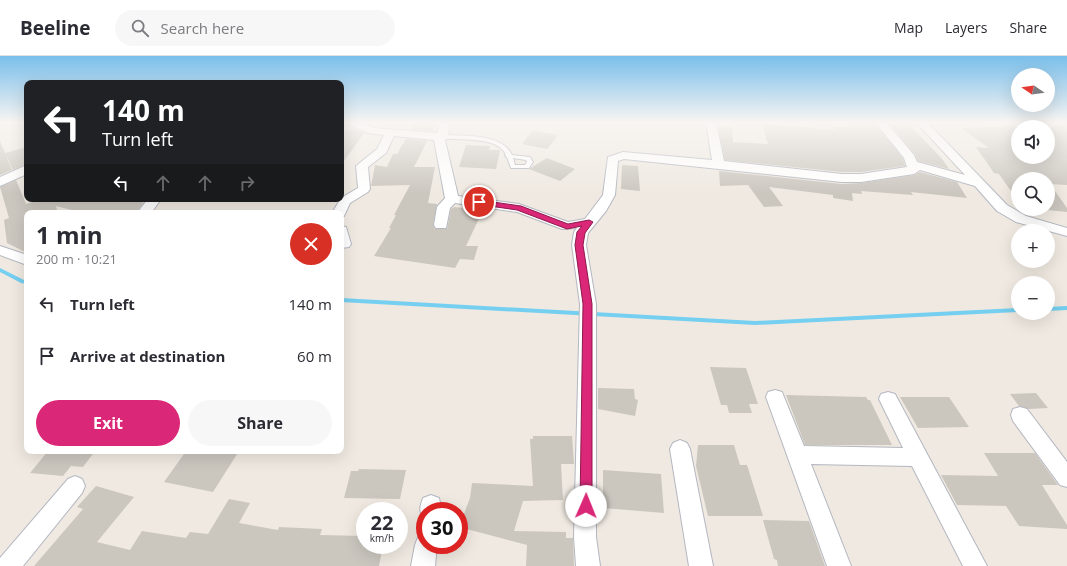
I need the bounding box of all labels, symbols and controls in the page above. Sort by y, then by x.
search box [115,10,395,46]
text: Beeline [20,15,91,41]
icon: search [129,17,151,39]
text: Search here [161,18,244,38]
text: Map [894,18,923,37]
text: Layers [945,18,987,37]
text: Share [1009,18,1047,37]
north arrow [1011,68,1055,112]
map controls [1011,68,1055,320]
text: 140 m [102,91,185,129]
icon: left [36,96,88,148]
button: sound [1011,120,1055,164]
text: Turn left [102,127,173,151]
icon: left [110,172,132,194]
icon: ahead [152,172,174,194]
icon: ahead [194,172,216,194]
icon: right [236,172,258,194]
button: search [1011,172,1055,216]
pin [462,185,496,219]
icon: arrive [468,191,490,213]
text: 1 min [36,218,103,251]
button: close [290,223,332,265]
button: + [1011,224,1055,268]
text: 200 m · 10:21 [36,250,117,268]
button: − [1011,276,1055,320]
icon: left [36,293,58,315]
text: Turn left [70,294,135,314]
text: 140 m [288,294,332,314]
icon: arrive [36,345,58,367]
text: Arrive at destination [70,346,225,366]
text: 60 m [297,346,332,366]
button: Exit [36,400,180,446]
button: Share [188,400,332,446]
position arrow [565,485,607,527]
speed limit sign: 30 [416,502,468,554]
text: 22 [371,509,393,536]
text: km/h [370,531,394,545]

